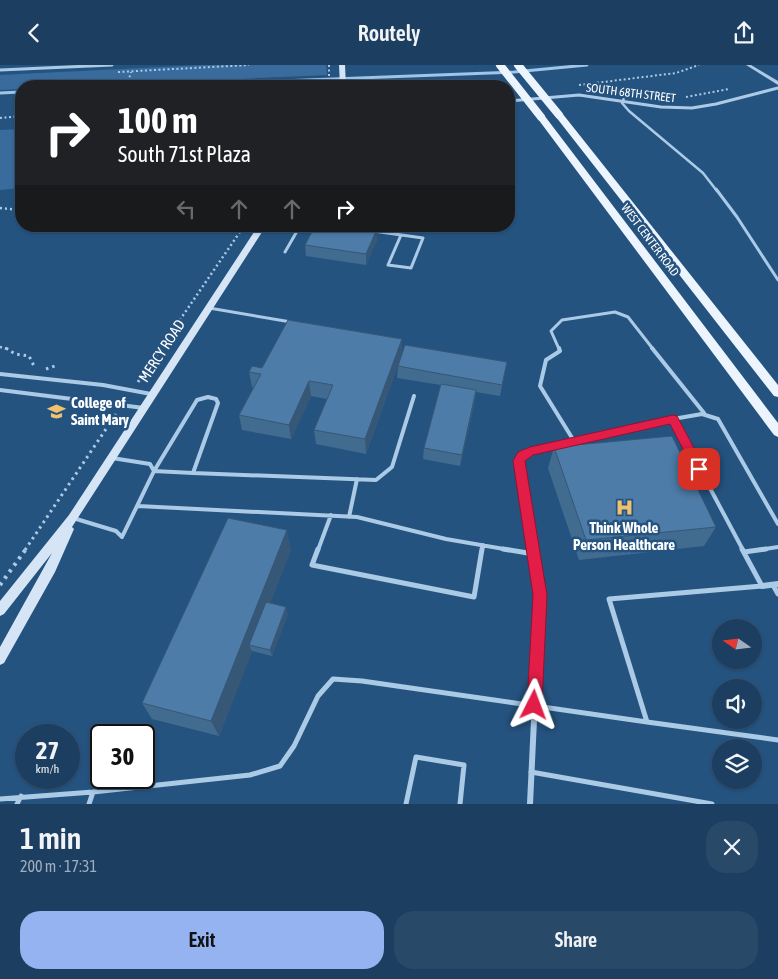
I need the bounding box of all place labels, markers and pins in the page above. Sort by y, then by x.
place label: College of Saint Mary [71,394,130,428]
school or university icon: College of Saint Mary [47,402,67,422]
pin [678,448,720,490]
hospital icon: Think Whole Person Healthcare [614,497,634,517]
place label: Think Whole Person Healthcare [573,519,675,553]

